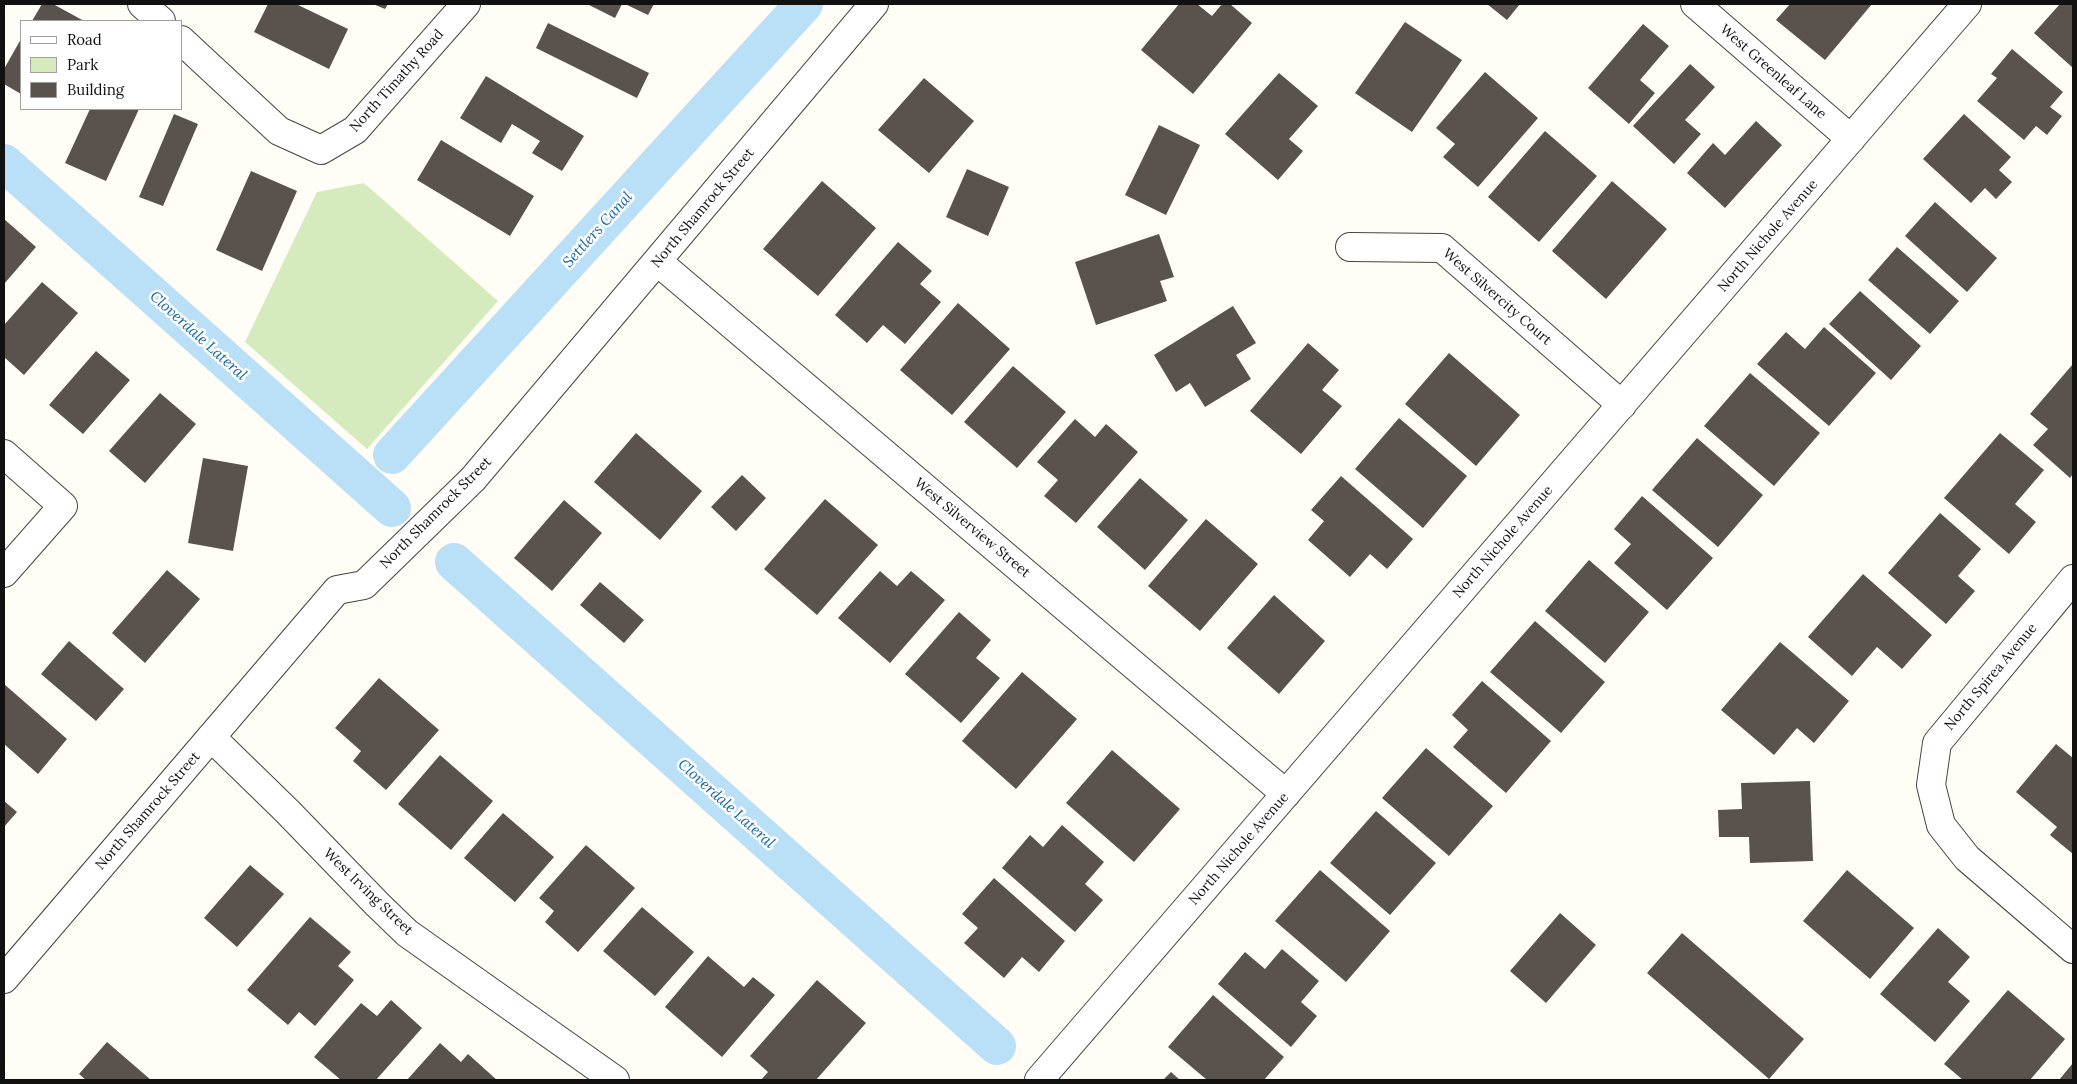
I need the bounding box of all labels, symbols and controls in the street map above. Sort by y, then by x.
legend [20,20,182,110]
street label: West Greenleaf Lane [1716,21,1830,123]
street label: North Timathy Road [347,26,447,136]
text: Road [67,30,102,49]
text: Park [67,55,98,74]
text: Building [67,80,124,99]
street label: North Shamrock Street [648,145,758,271]
street label: North Nichole Avenue [1715,176,1821,296]
water label: Settlers Canal [559,189,637,271]
street label: West Silvercity Court [1439,245,1555,349]
water label: Cloverdale Lateral [146,288,250,384]
street label: North Shamrock Street [377,454,495,572]
street label: West Silverview Street [911,475,1033,581]
street label: North Nichole Avenue [1450,482,1556,602]
street label: North Spirea Avenue [1941,620,2041,734]
street label: North Shamrock Street [92,749,204,873]
water label: Cloverdale Lateral [674,756,778,852]
street label: North Nichole Avenue [1186,789,1292,909]
street label: West Irving Street [320,845,416,939]

